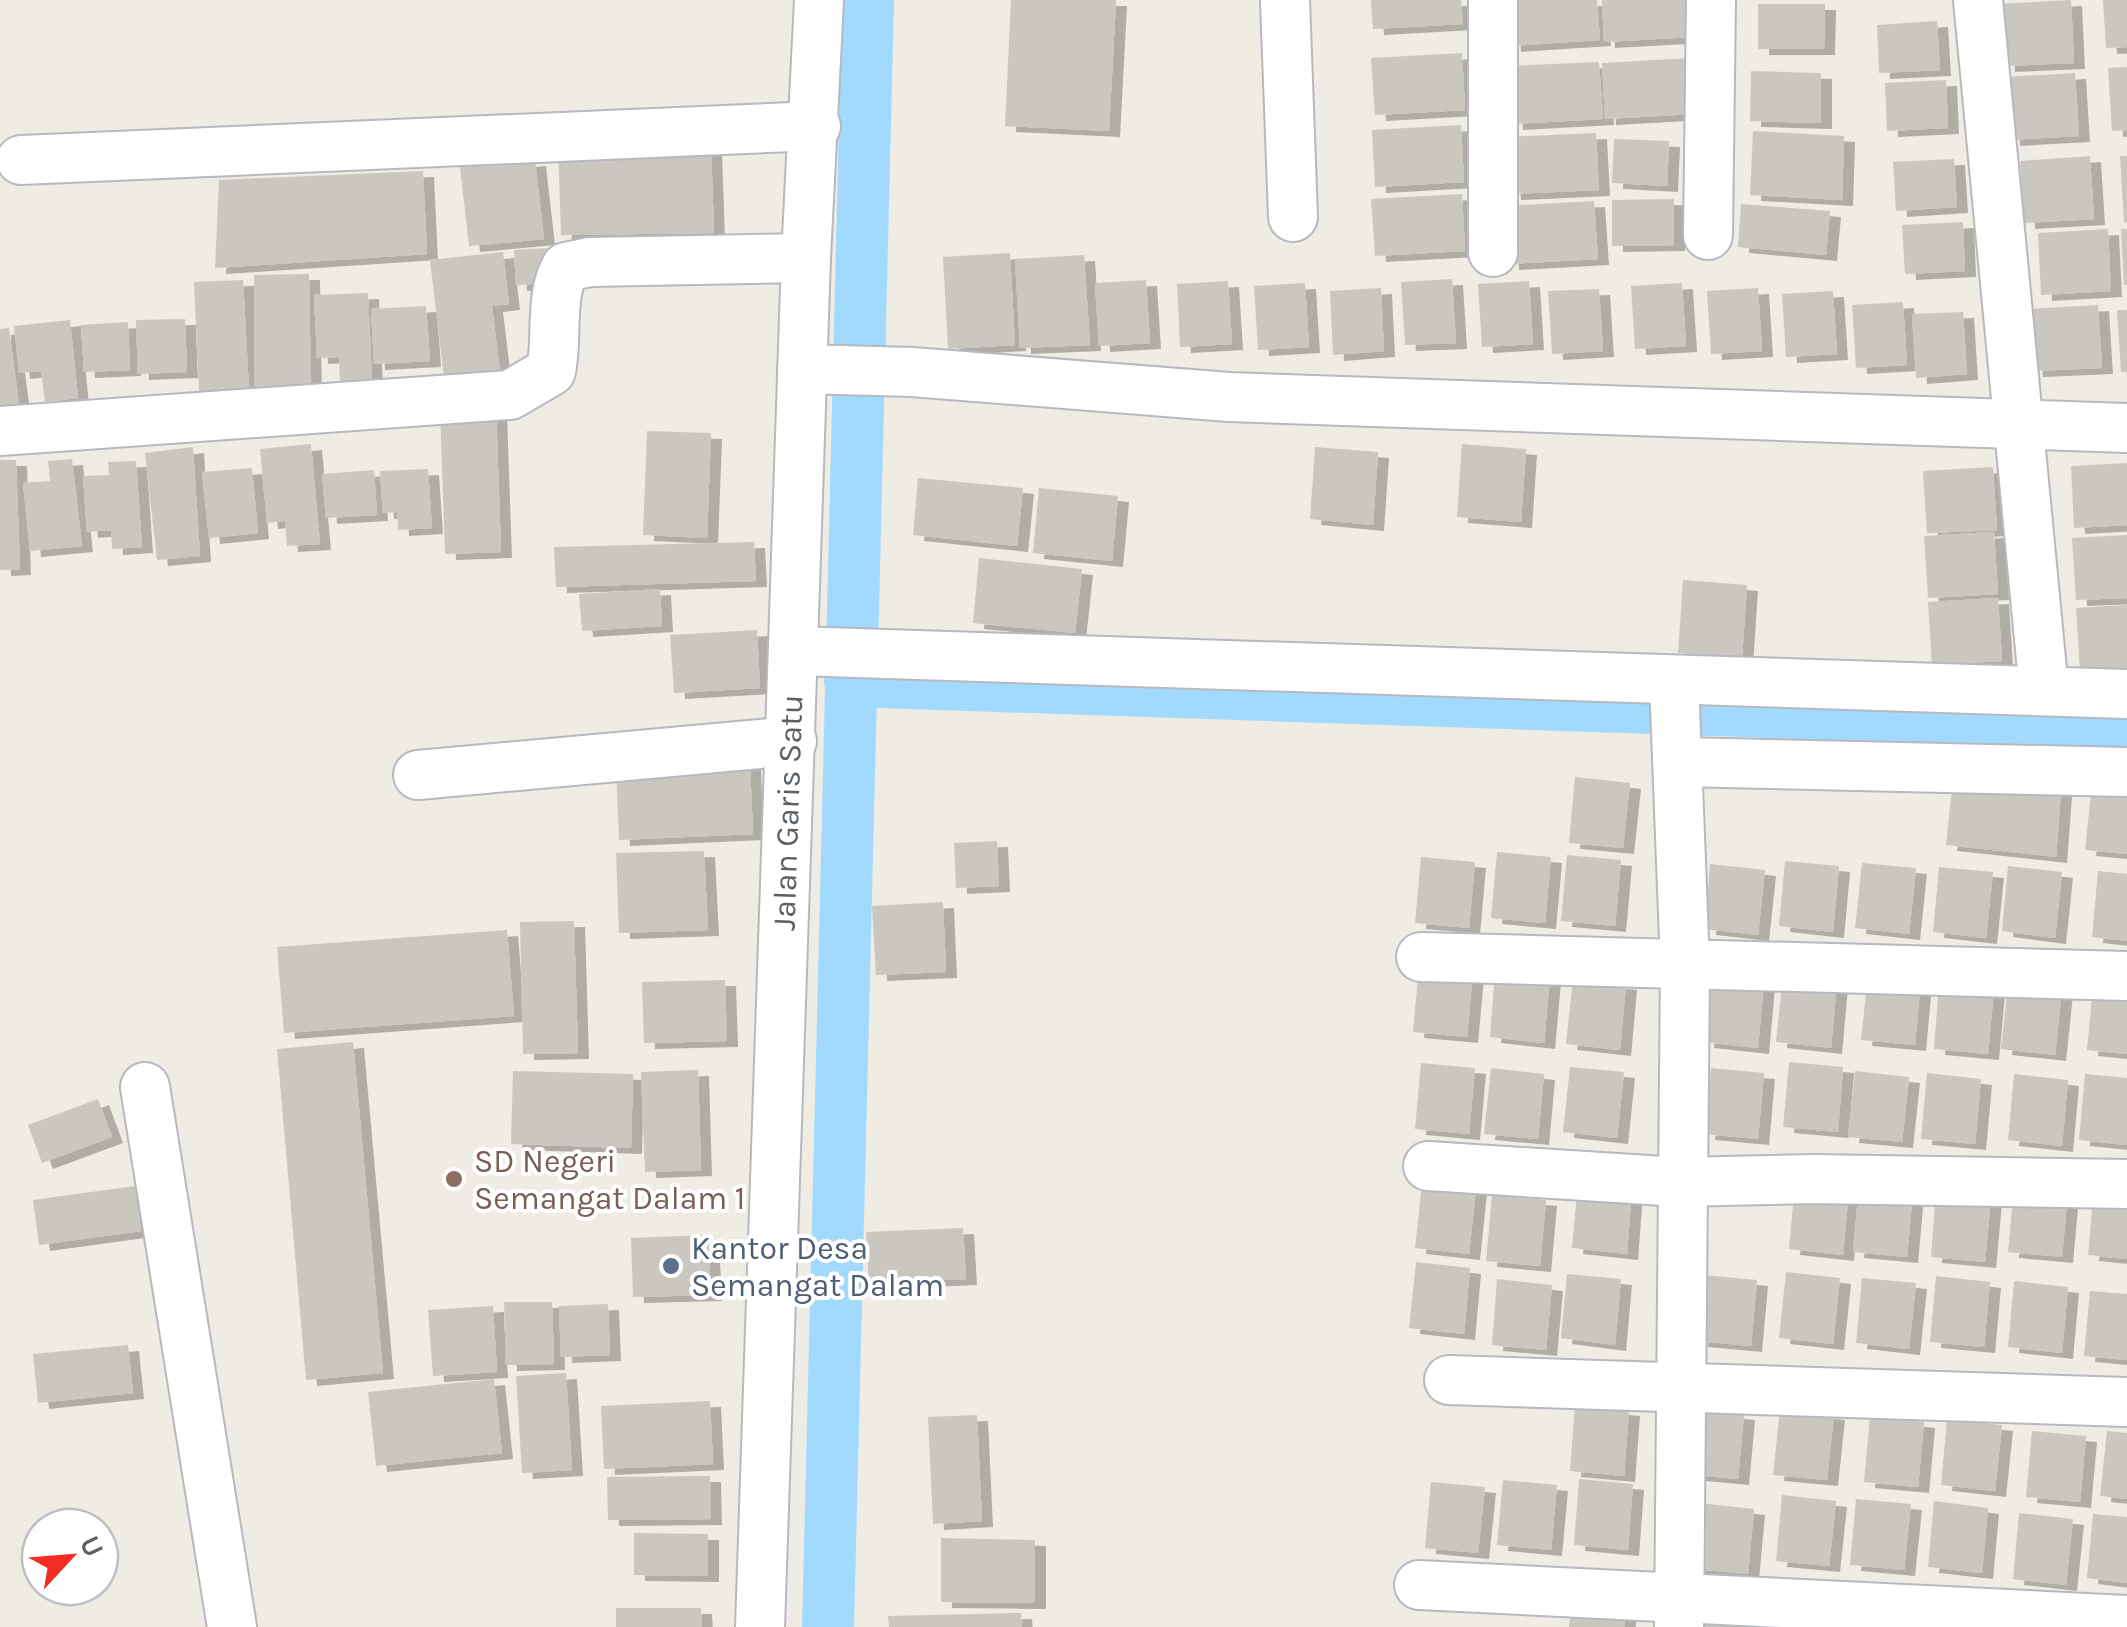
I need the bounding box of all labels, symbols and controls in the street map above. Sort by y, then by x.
street label: Jalan Garis Satu [765,694,810,931]
place label: SD Negeri Semangat Dalam 1 [474,1143,745,1217]
marker: SD Negeri Semangat Dalam 1 [443,1168,465,1190]
place label: Kantor Desa Semangat Dalam [691,1230,944,1304]
marker: Kantor Desa Semangat Dalam [660,1255,682,1277]
north arrow [20,1507,120,1607]
text: U [73,1530,111,1562]

